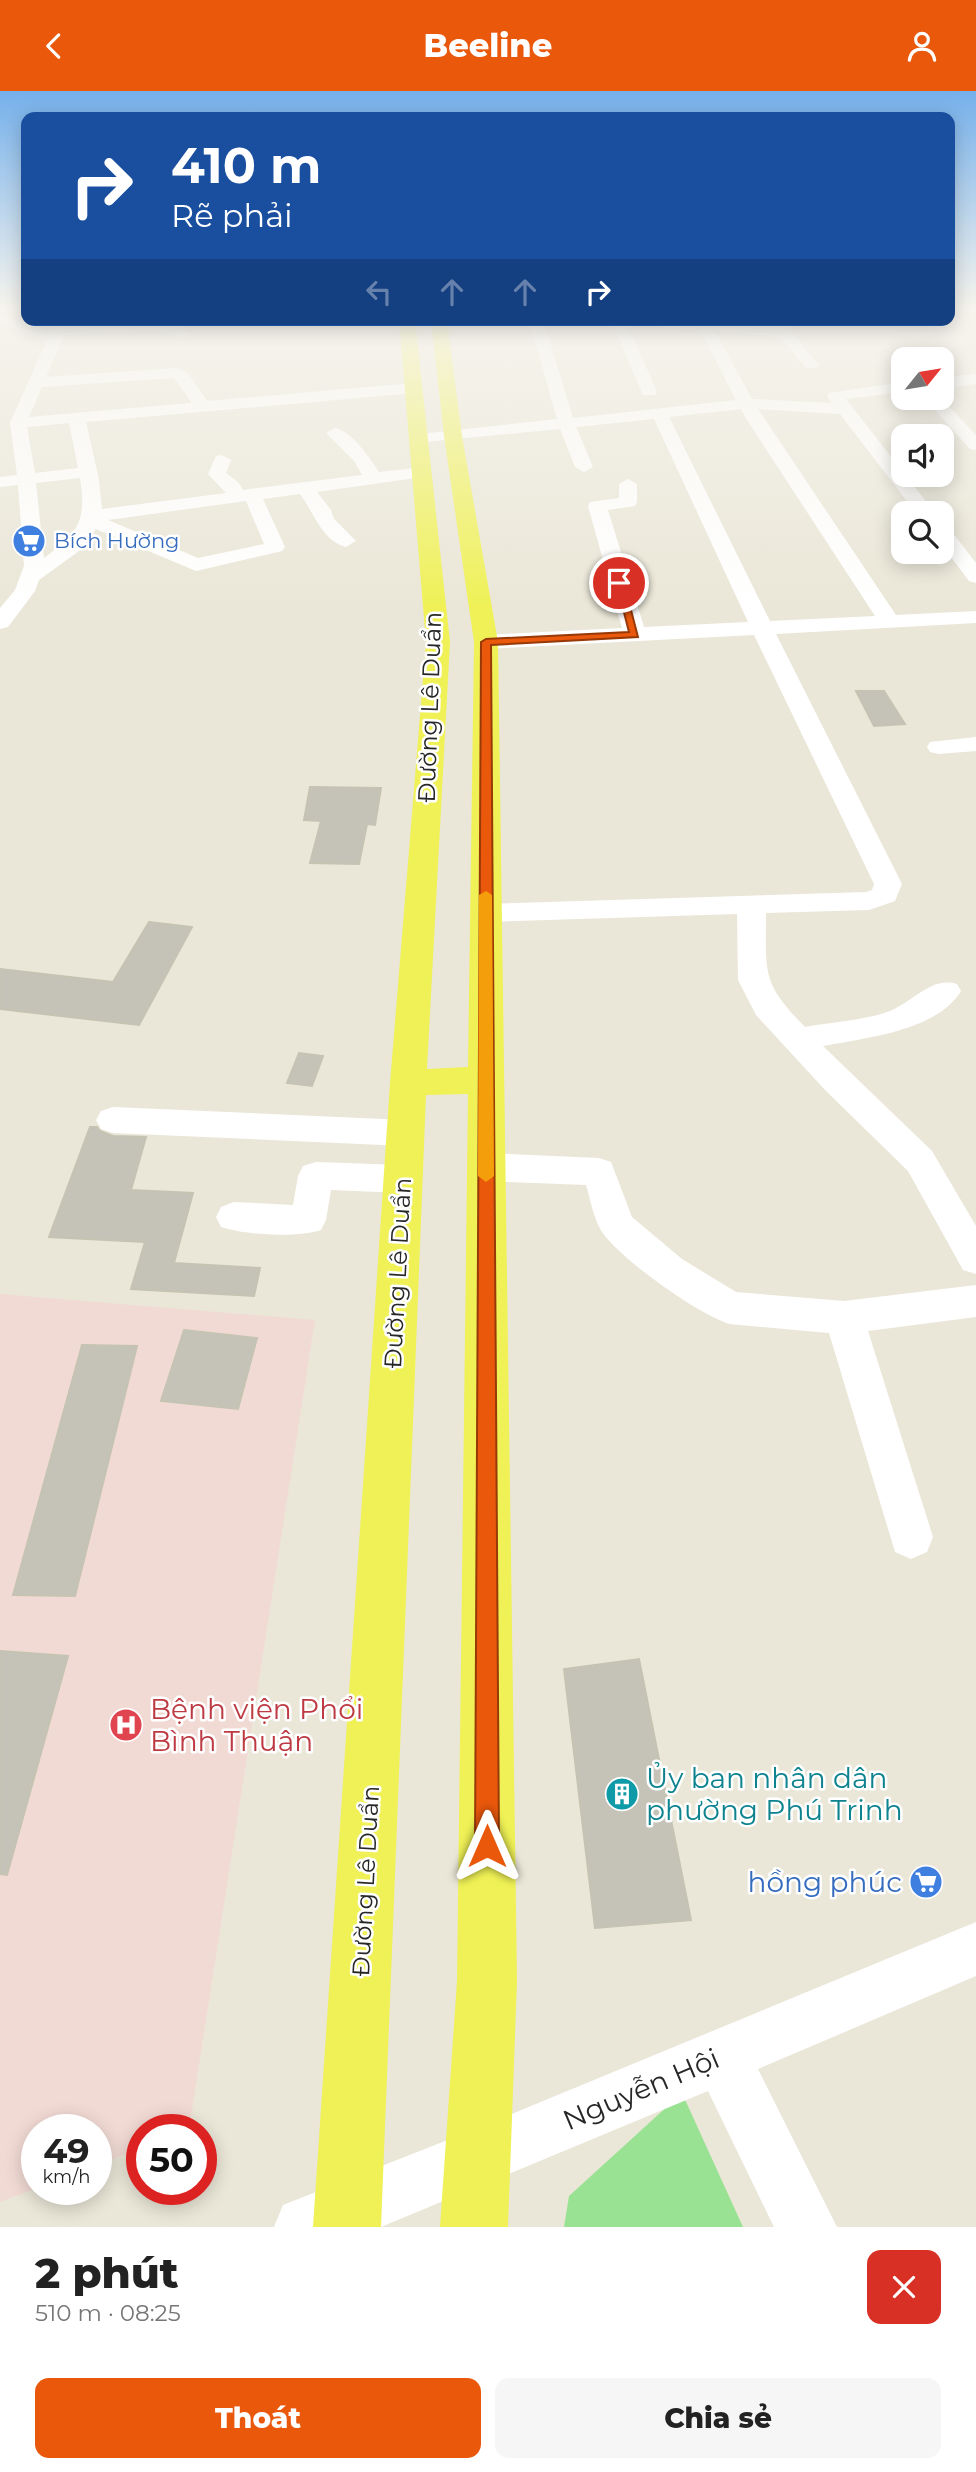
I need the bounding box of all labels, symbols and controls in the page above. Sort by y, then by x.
text: Beeline [424,26,552,65]
icon: back [35,27,73,65]
icon: person [903,27,941,65]
text: 410 m [171,136,321,195]
icon: right [56,140,147,231]
text: Rẽ phải [171,196,293,235]
icon: left [360,273,398,311]
icon: ahead [433,273,471,311]
icon: ahead [506,273,544,311]
icon: right [579,273,617,311]
north arrow [891,347,954,409]
map controls [891,347,954,564]
button: sound [891,424,954,487]
button: search [891,501,954,564]
supermarket icon: Bích Hường [10,522,48,560]
place label: Bích Hường [54,528,179,553]
pin [589,553,649,613]
icon: arrive [600,564,638,602]
street label: Đường Lê Duẩn [412,611,447,803]
street label: Đường Lê Duẩn [378,1177,417,1369]
place label: Bệnh viện Phổi Bình Thuận [150,1692,363,1758]
hospital icon: Bệnh viện Phổi Bình Thuận [107,1706,145,1744]
place label: Ủy ban nhân dân phường Phú Trinh [646,1761,903,1827]
building icon: Ủy ban nhân dân phường Phú Trinh [603,1775,641,1813]
street label: Đường Lê Duẩn [346,1785,385,1977]
position arrow [450,1809,524,1883]
supermarket icon: hồng phúc [907,1863,945,1901]
place label: hồng phúc [748,1865,902,1899]
street label: Nguyễn Hội [558,2041,724,2137]
speed limit sign: 50 [126,2114,217,2205]
text: 49 [43,2129,90,2172]
text: km/h [42,2166,91,2188]
text: 2 phút [35,2247,179,2299]
button: close [867,2250,941,2324]
text: 510 m · 08:25 [35,2299,181,2327]
button: Thoát [35,2378,481,2458]
button: Chia sẻ [495,2378,941,2458]

